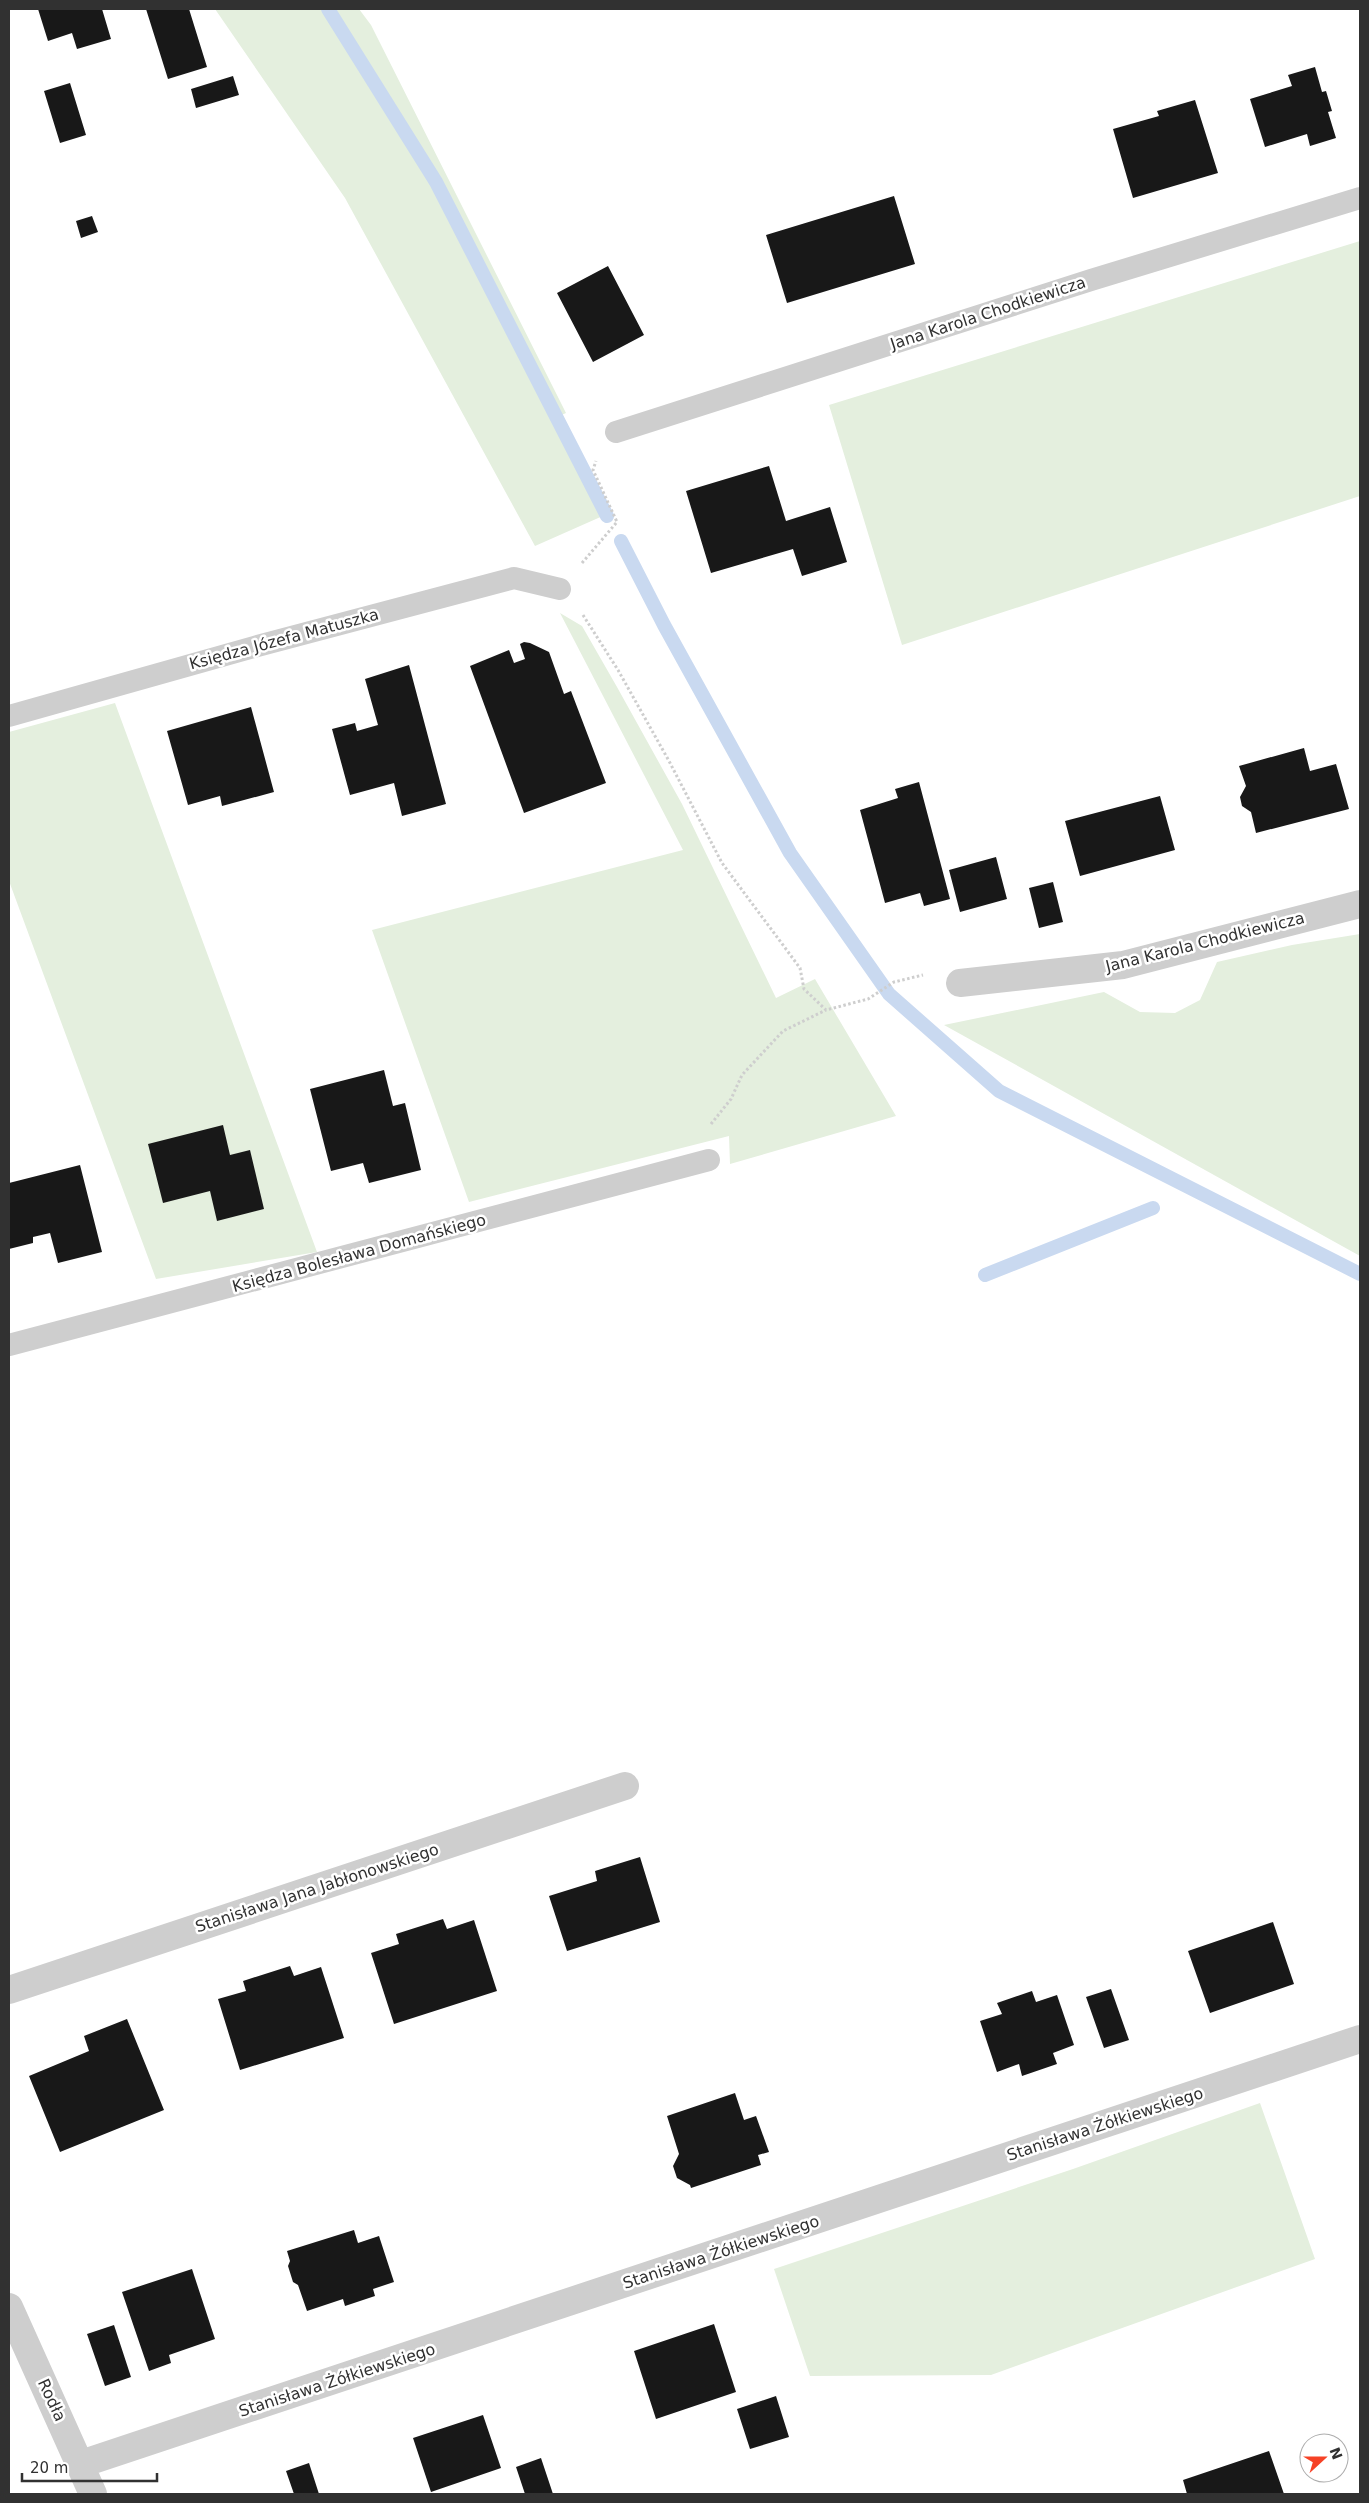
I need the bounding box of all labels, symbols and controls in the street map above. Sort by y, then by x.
street label: Jana Karola Chodkiewicza [887,272,1088,354]
street label: Księdza Józefa Matuszka [187,605,381,673]
street label: Jana Karola Chodkiewicza [1103,908,1306,976]
street label: Księdza Bolesława Domańskiego [230,1210,488,1296]
street label: Stanisława Jana Jabłonowskiego [193,1840,441,1936]
street label: Stanisława Żółkiewskiego [1004,2083,1206,2165]
street label: Stanisława Żółkiewskiego [620,2211,822,2293]
street label: Stanisława Żółkiewskiego [236,2339,438,2421]
street label: Rodła [34,2376,70,2424]
north arrow [1299,2433,1349,2483]
text: N [1327,2445,1346,2462]
scale bar [22,2450,158,2482]
text: 20 m [30,2459,68,2477]

